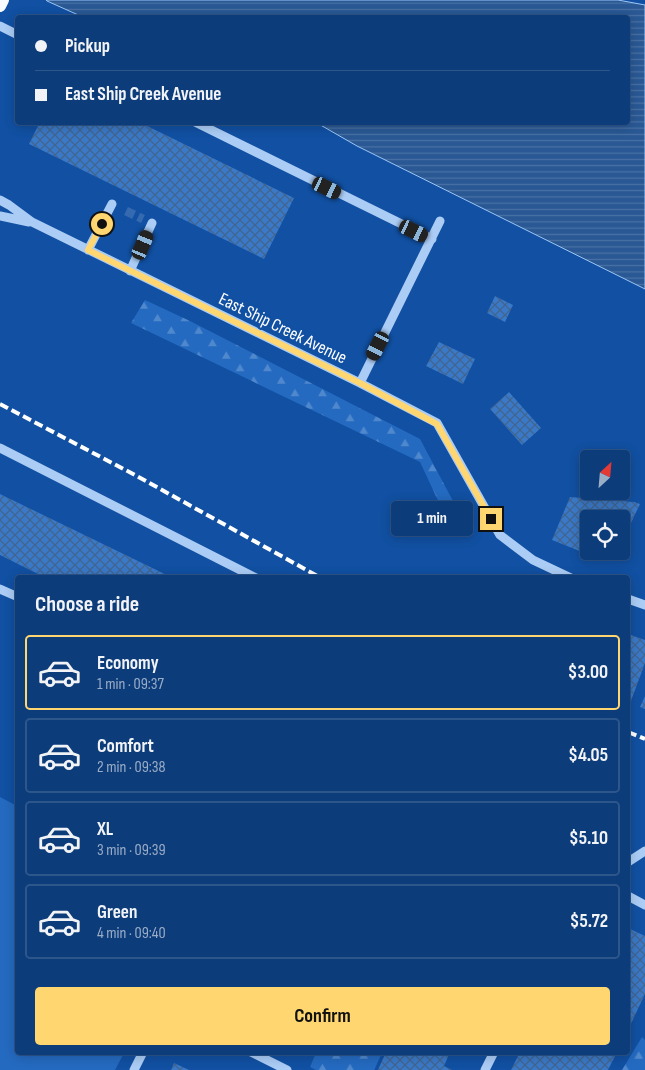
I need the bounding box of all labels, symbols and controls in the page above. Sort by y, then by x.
text: Pickup [65,35,110,58]
text: East Ship Creek Avenue [65,83,221,106]
car [310,175,343,201]
route start [91,213,113,235]
car [397,218,430,244]
car [130,228,155,262]
street label: East Ship Creek Avenue [215,288,350,369]
car [364,329,391,363]
north arrow [580,450,630,500]
map controls [580,450,630,560]
callout: 1 min [391,502,474,536]
route end [480,508,502,530]
text: 1 min [417,509,447,528]
button: locate [580,510,630,560]
text: Choose a ride [35,591,139,618]
icon: car [37,650,82,695]
text: Economy [97,652,159,675]
text: $3.00 [568,661,608,684]
text: 1 min · 09:37 [97,675,164,694]
icon: car [37,733,82,778]
text: Comfort [97,735,154,758]
text: $4.05 [568,744,608,767]
text: 2 min · 09:38 [97,758,165,777]
icon: car [37,816,82,861]
text: XL [97,818,113,841]
text: $5.10 [569,827,608,850]
text: 3 min · 09:39 [97,841,166,860]
icon: car [37,899,82,944]
text: Green [97,901,137,924]
text: $5.72 [570,910,608,933]
text: 4 min · 09:40 [97,924,166,943]
button: Confirm [35,987,610,1045]

